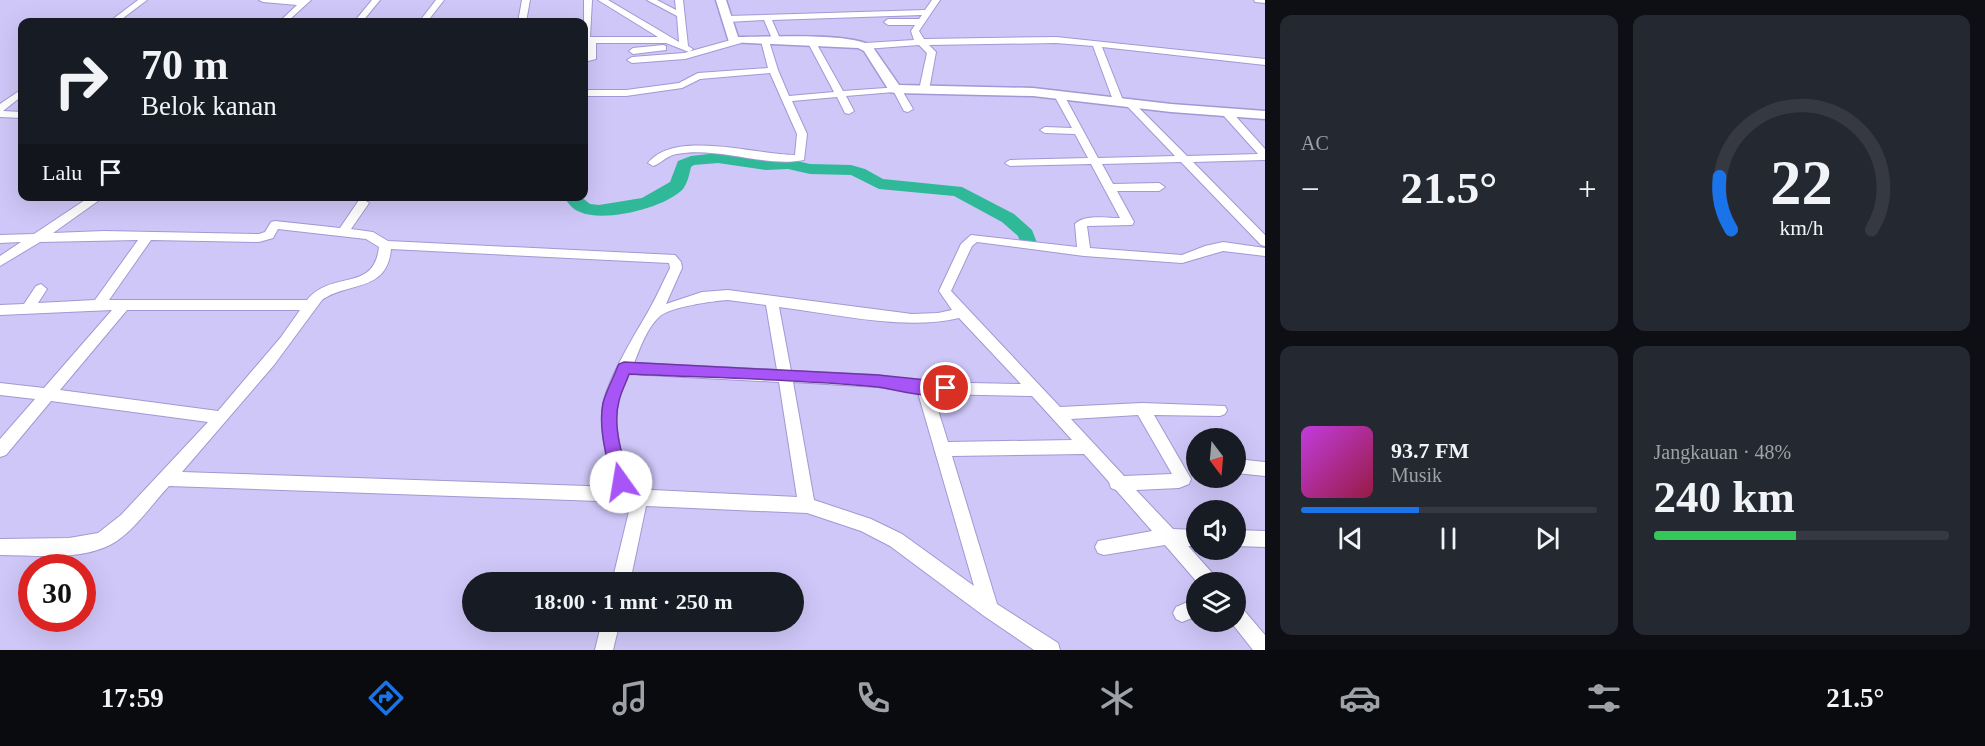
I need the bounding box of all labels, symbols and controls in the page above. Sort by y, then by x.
icon: right [42,42,120,120]
text: 70 m [141,42,229,88]
text: Belok kanan [141,91,277,121]
text: AC [1301,132,1329,154]
text: 22 [1770,148,1832,217]
icon: arrive [94,156,127,189]
text: Lalu [42,160,82,185]
text: 21.5° [1400,163,1497,213]
text: − [1301,171,1320,207]
text: + [1578,171,1597,207]
text: km/h [1779,216,1824,240]
pin [920,362,971,413]
icon: arrive [929,371,962,404]
north arrow [1186,428,1246,488]
map controls [1186,428,1246,632]
text: 93.7 FM [1391,438,1469,463]
text: Jangkauan · 48% [1654,441,1791,463]
position arrow [589,450,653,514]
text: Musik [1391,464,1442,486]
text: 240 km [1654,472,1795,522]
button: sound [1186,500,1246,560]
icon: previous [1334,522,1367,555]
icon: pause [1432,522,1465,555]
icon: next [1531,522,1564,555]
speed limit sign: 30 [18,554,96,632]
button: layers [1186,572,1246,632]
text: 18:00 · 1 mnt · 250 m [533,589,733,614]
icon: directions [365,677,407,719]
icon: music [609,677,651,719]
icon: phone [852,677,894,719]
icon: climate [1096,677,1138,719]
icon: car [1339,677,1381,719]
icon: filters [1583,677,1625,719]
text: 17:59 [101,683,164,713]
text: 21.5° [1826,683,1884,713]

